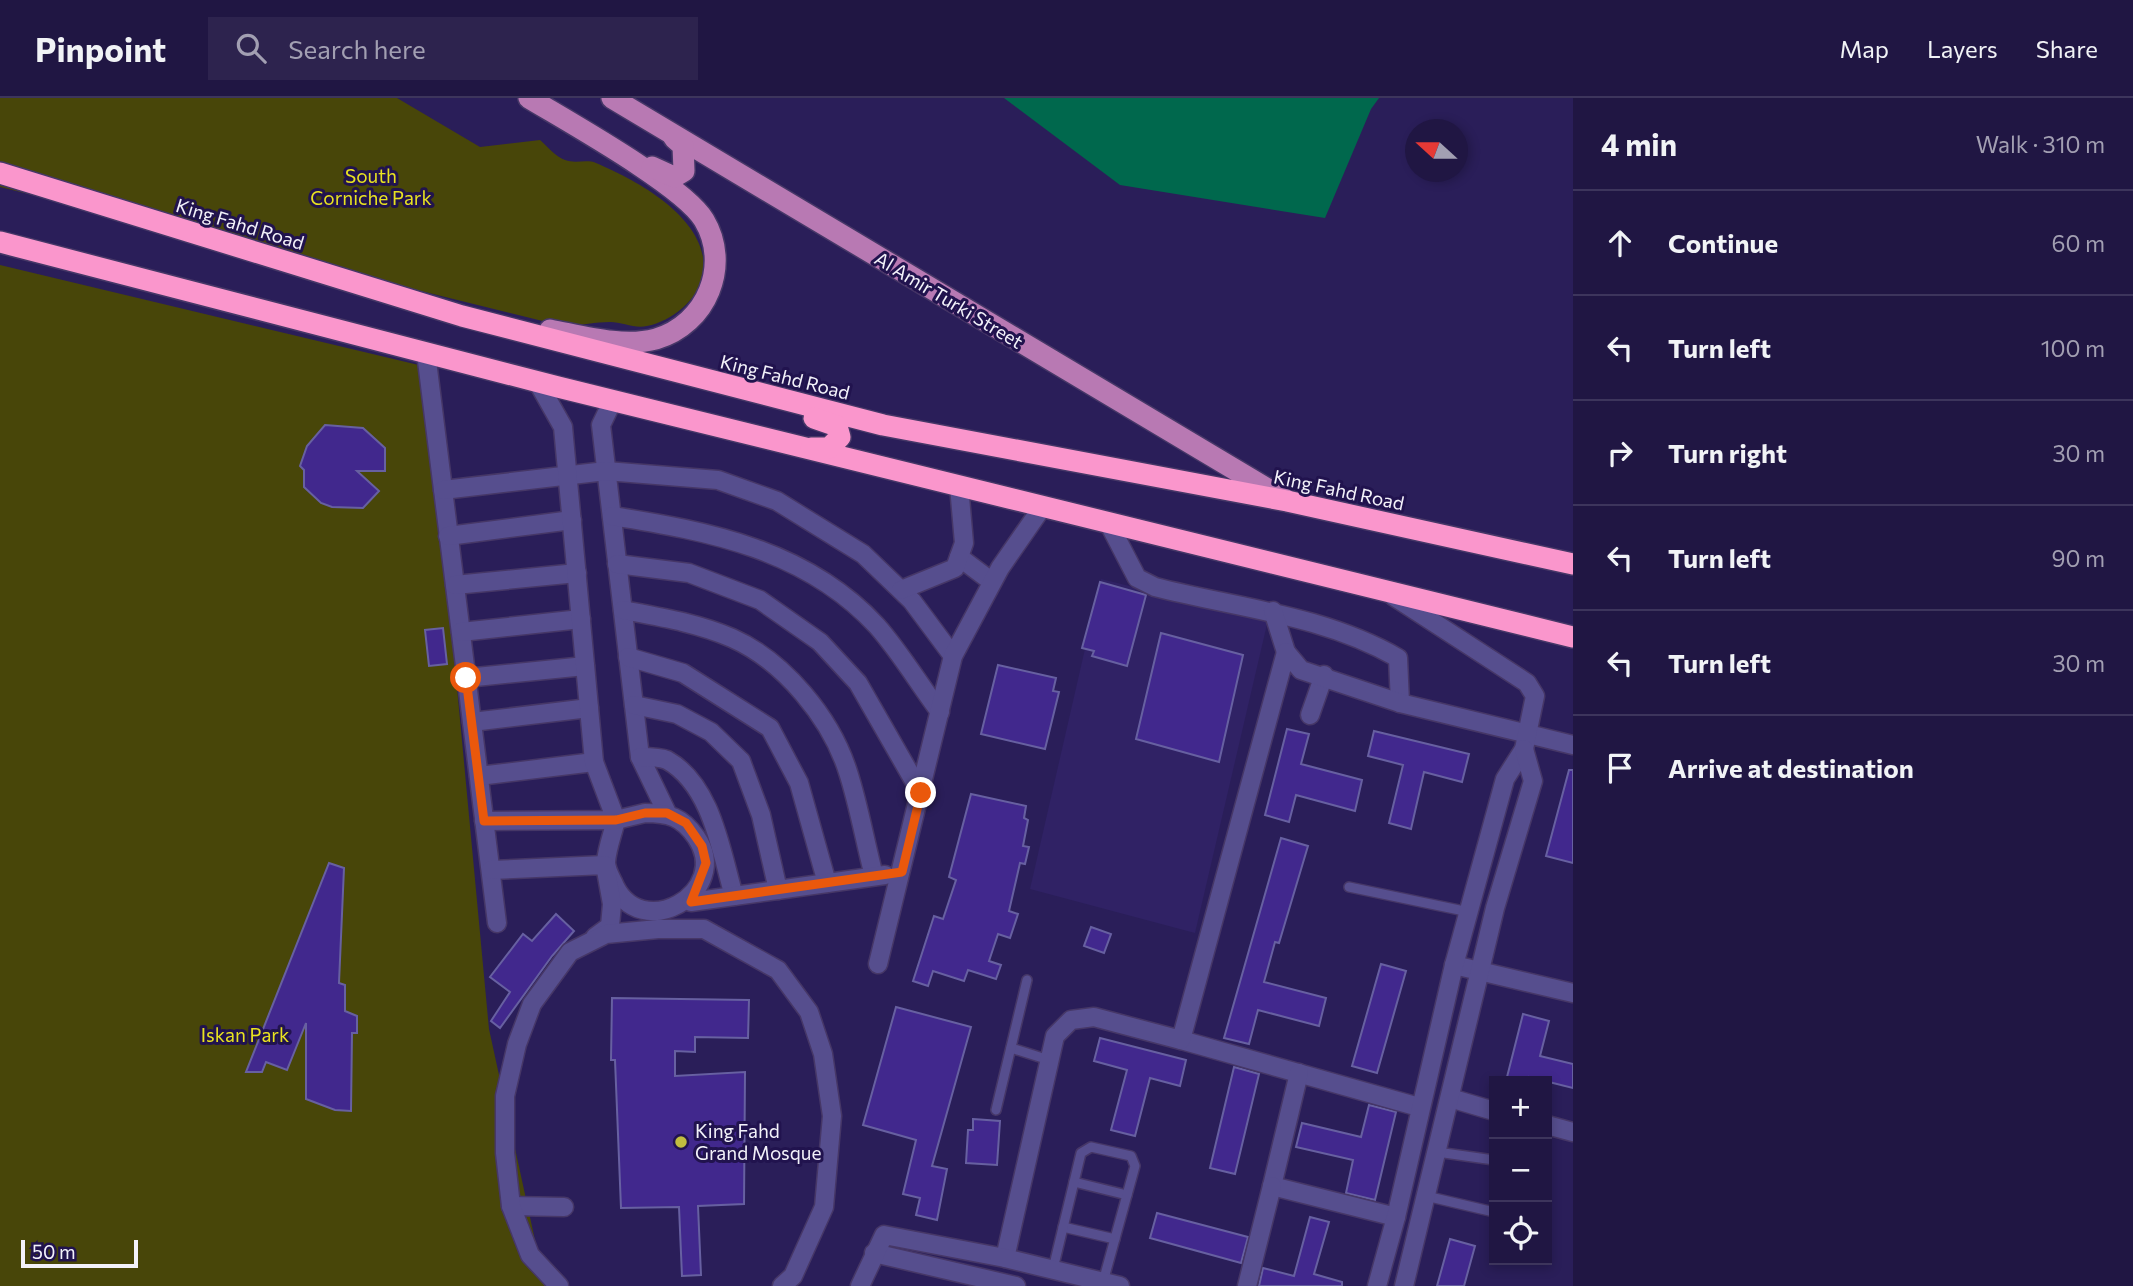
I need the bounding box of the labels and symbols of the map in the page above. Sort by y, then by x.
north arrow [1405,119,1468,182]
park label: South Corniche Park [310,164,432,209]
street label: King Fahd Road [173,193,307,254]
street label: Al Amir Turki Street [871,246,1028,353]
street label: King Fahd Road [718,349,852,404]
street label: King Fahd Road [1272,464,1406,515]
route start [450,662,481,693]
route end [905,777,936,808]
park label: Iskan Park [201,1023,289,1046]
place label: King Fahd Grand Mosque [695,1119,821,1164]
marker: King Fahd Grand Mosque [673,1134,689,1150]
scale bar [21,1237,138,1269]

